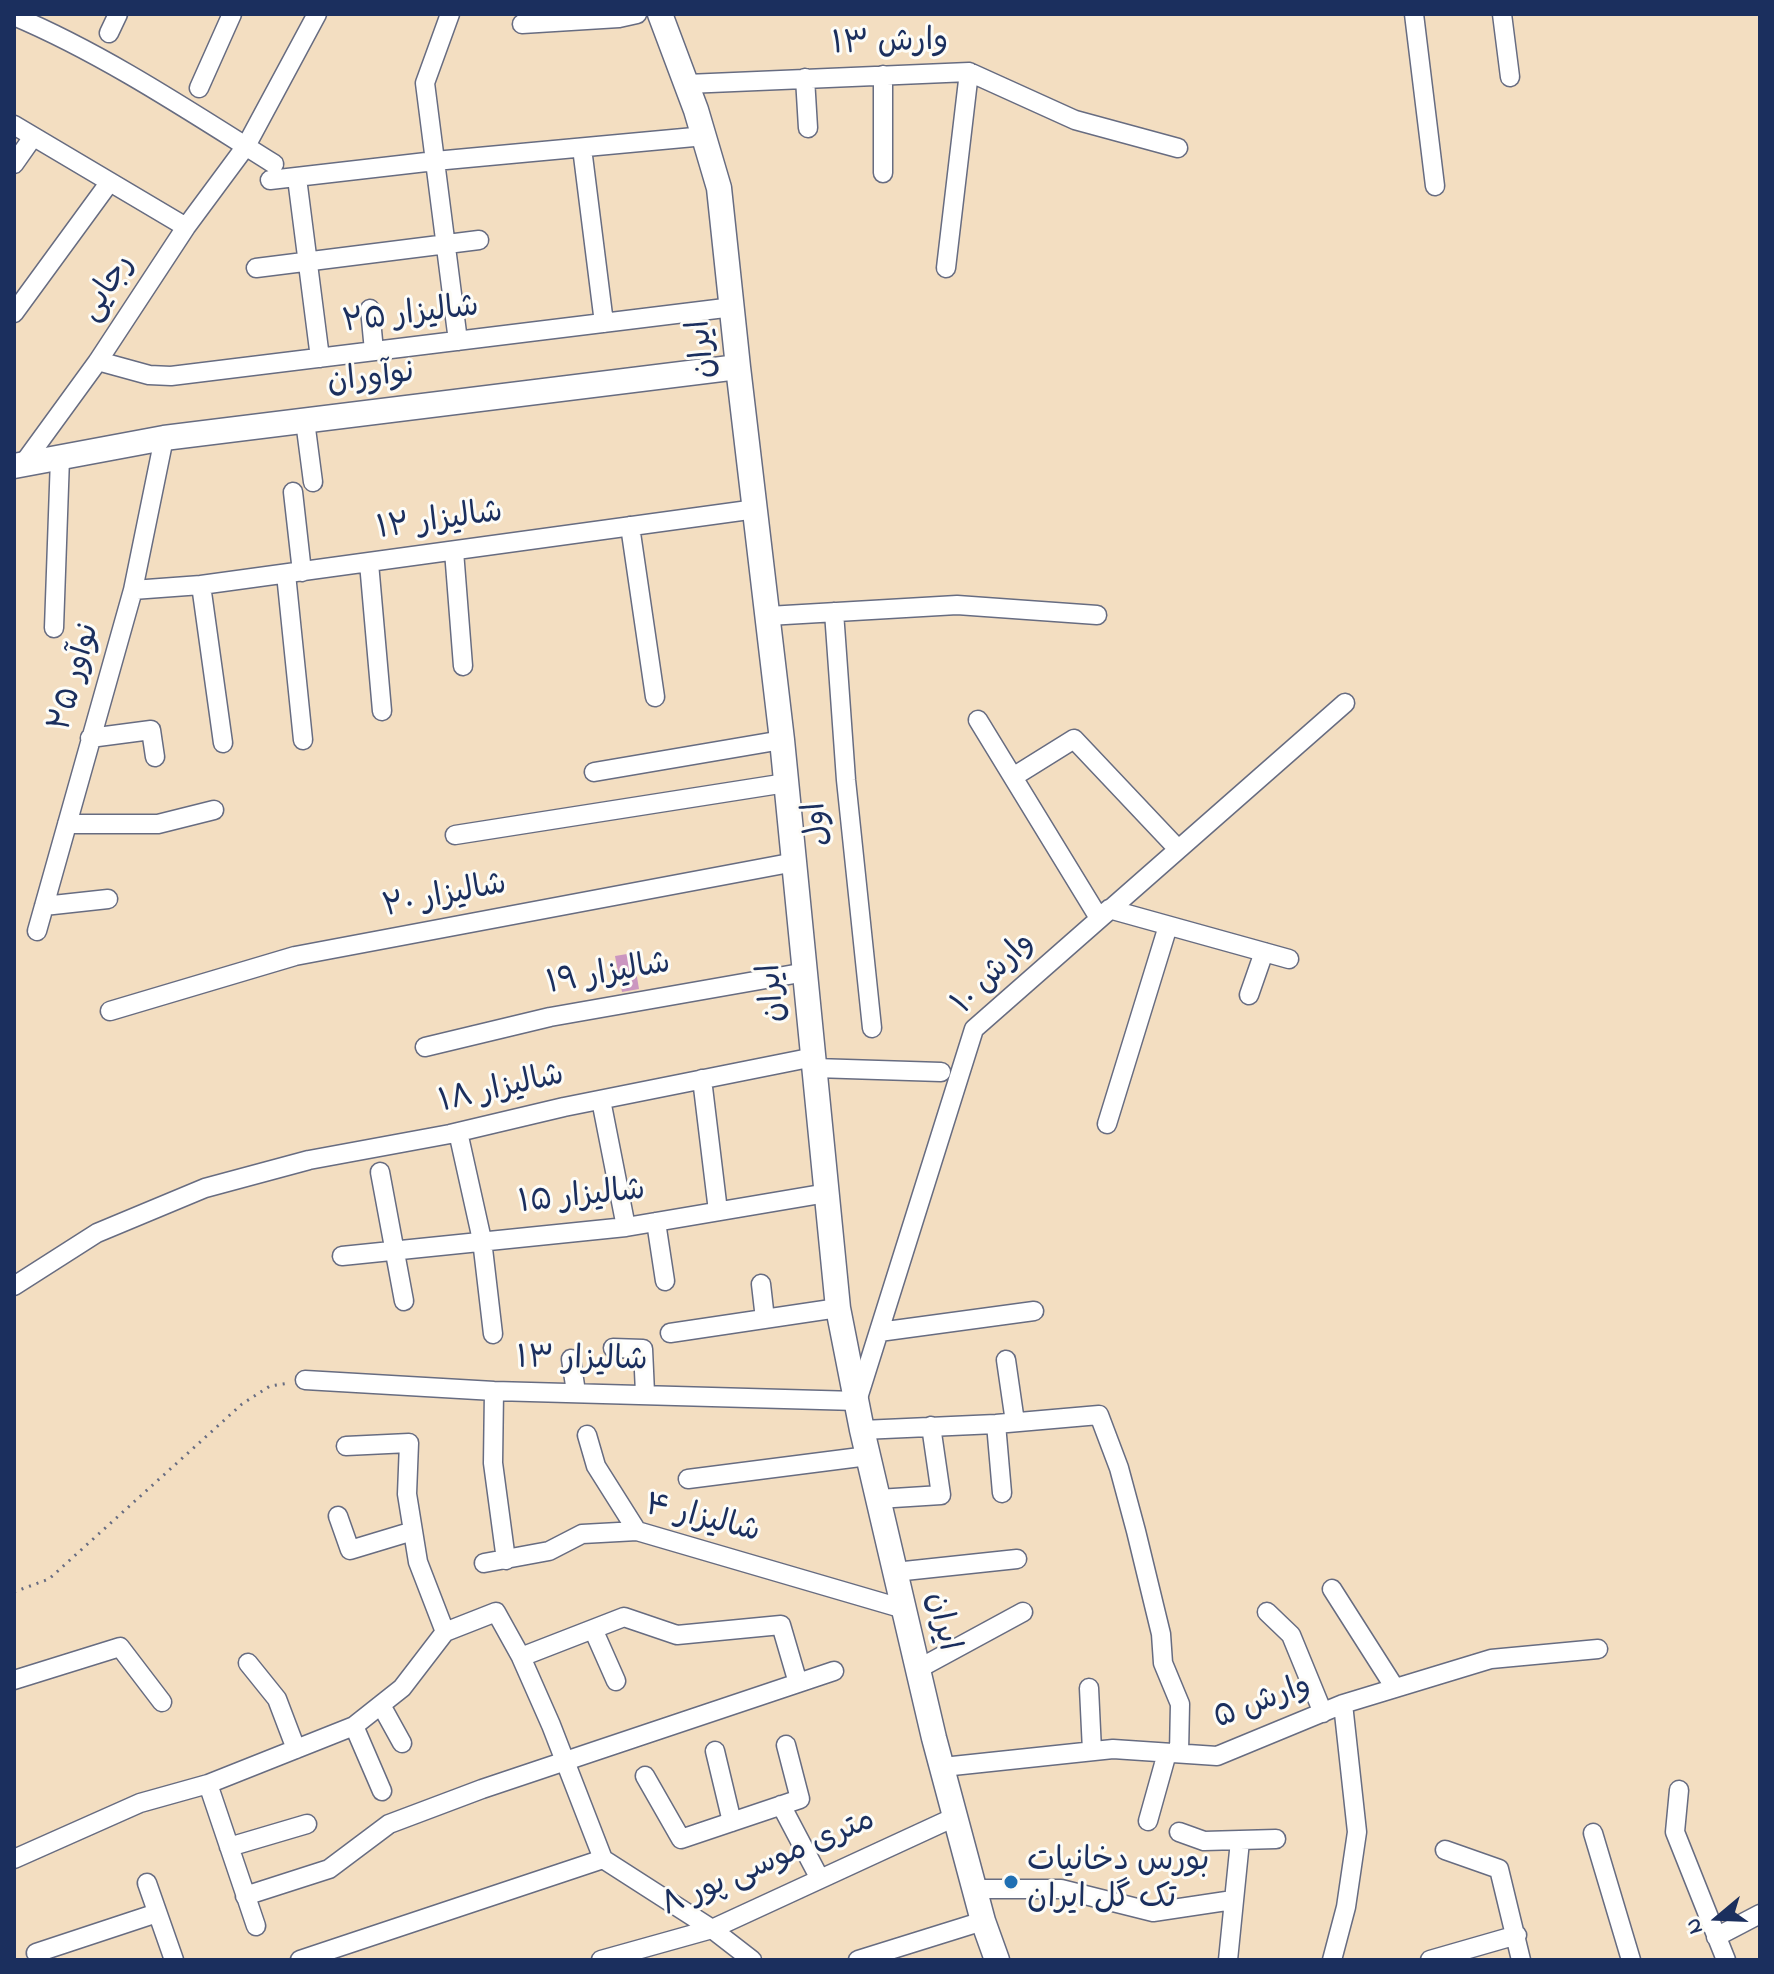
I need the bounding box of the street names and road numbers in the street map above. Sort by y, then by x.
street label: وارش ۱۳ [831,24,949,66]
street label: رجایی [73,248,145,330]
street label: شالیزار ۲۵ [341,290,481,344]
street label: ایران [683,318,727,380]
street label: نوآوران [325,356,417,404]
street label: شالیزار ۱۲ [375,495,505,551]
street label: نوآور ۲۵ [43,620,111,736]
street label: اول [799,800,841,848]
street label: شالیزار ۲۰ [380,867,510,929]
street label: وارش ۱۰ [946,926,1044,1024]
street label: شالیزار ۱۹ [544,946,674,1006]
street label: ایران [753,962,797,1024]
street label: شالیزار ۱۸ [436,1058,568,1124]
street label: شالیزار ۱۵ [517,1173,647,1225]
street label: شالیزار ۱۳ [516,1342,648,1382]
street label: شالیزار ۴ [640,1488,764,1554]
street label: ایران [915,1589,965,1655]
street label: وارش ۵ [1209,1668,1317,1740]
street label: ۸ متری موسی پور [656,1803,882,1927]

